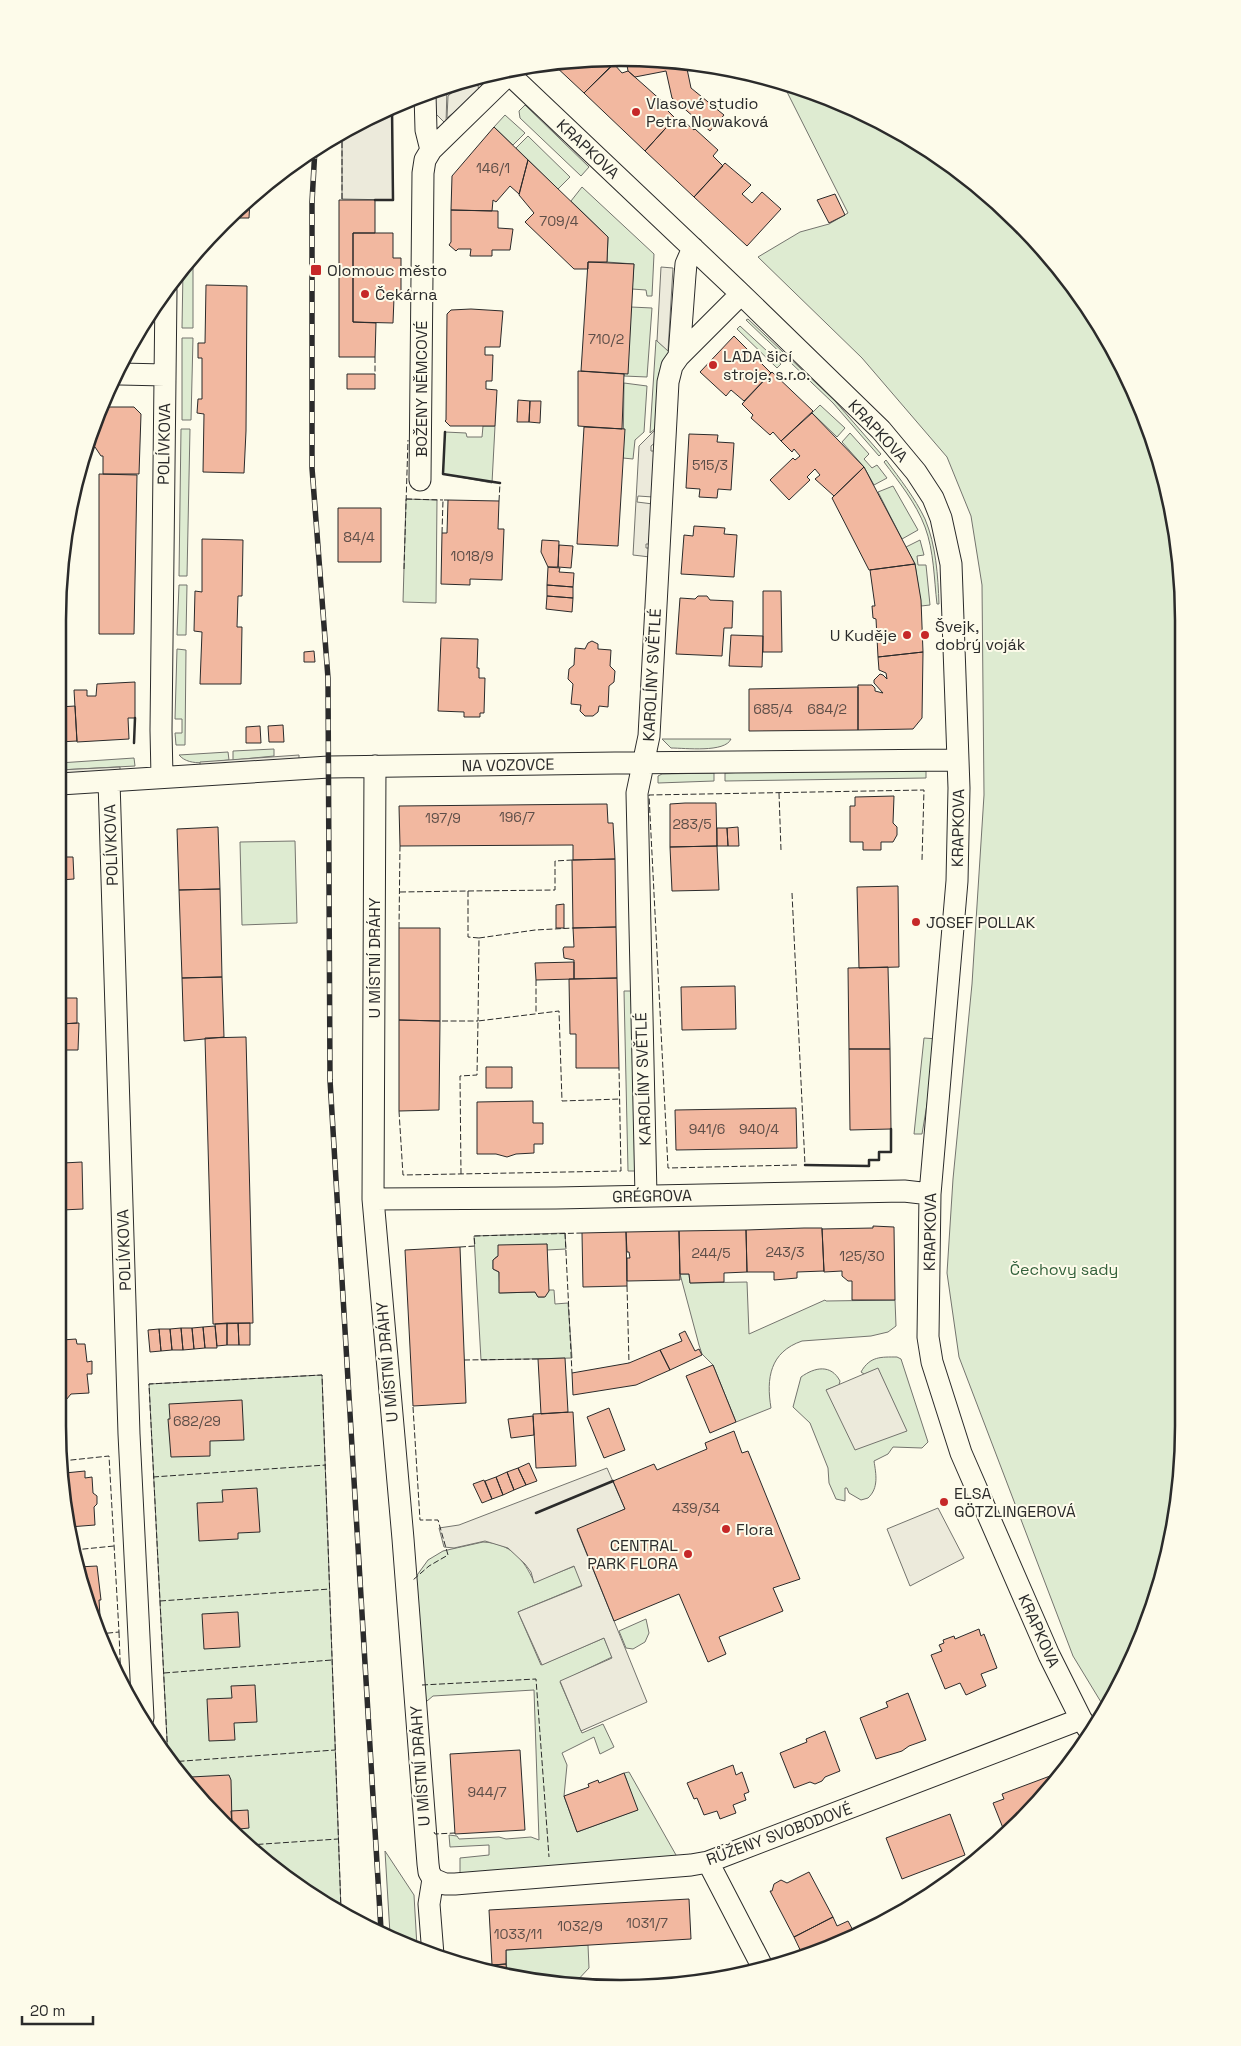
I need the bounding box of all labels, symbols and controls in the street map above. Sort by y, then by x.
place label: Vlasové studio Petra Nowaková [646,93,769,132]
marker: Vlasové studio Petra Nowaková [630,106,642,118]
street label: KRAPKOVA [552,115,624,183]
house number: 146/1 [476,159,510,177]
house number: 709/4 [539,212,579,230]
place label: Olomouc město [327,260,447,281]
marker: Olomouc město [309,263,323,277]
place label: Čekárna [375,284,437,305]
marker: Čekárna [359,288,371,300]
street label: BOŽENY NĚMCOVÉ [411,321,432,457]
house number: 710/2 [588,330,624,348]
place label: LADA šicí stroje, s.r.o. [723,346,810,385]
marker: LADA šicí stroje, s.r.o. [707,359,719,371]
street label: KRAPKOVA [844,395,912,467]
street label: POLÍVKOVA [153,403,175,485]
house number: 515/3 [692,456,728,474]
house number: 84/4 [343,528,375,546]
house number: 1018/9 [450,547,494,565]
street label: KAROLÍNY SVĚTLÉ [638,608,666,742]
place label: Švejk, dobrý voják [935,616,1026,655]
place label: U Kuděje [830,625,897,646]
marker: U Kuděje [901,629,913,641]
marker: Švejk, dobrý voják [919,629,931,641]
house number: 685/4 [753,700,793,718]
house number: 684/2 [807,700,847,718]
street label: NA VOZOVCE [461,754,555,776]
street label: KRAPKOVA [947,789,969,867]
street label: POLÍVKOVA [99,804,123,886]
house number: 196/7 [499,808,535,826]
house number: 197/9 [425,809,461,827]
house number: 283/5 [672,815,712,833]
street label: U MÍSTNÍ DRÁHY [364,897,385,1018]
place label: JOSEF POLLAK [926,912,1035,933]
marker: JOSEF POLLAK [910,916,922,928]
street label: KAROLÍNY SVĚTLÉ [630,1012,656,1146]
house number: 941/6 [689,1120,725,1138]
house number: 940/4 [739,1120,779,1138]
street label: GRÉGROVA [612,1185,692,1207]
street label: KRAPKOVA [919,1193,941,1271]
street label: POLÍVKOVA [112,1209,136,1291]
house number: 243/3 [766,1243,804,1261]
house number: 244/5 [691,1244,731,1262]
house number: 125/30 [839,1247,885,1265]
park label: Čechovy sady [1010,1259,1118,1280]
street label: U MÍSTNÍ DRÁHY [371,1301,403,1423]
house number: 682/29 [173,1412,221,1430]
place label: ELSA GÖTZLINGEROVÁ [954,1483,1076,1522]
marker: ELSA GÖTZLINGEROVÁ [938,1496,950,1508]
house number: 439/34 [672,1499,720,1517]
place label: Flora [736,1519,773,1540]
marker: Flora [720,1523,732,1535]
place label: CENTRAL PARK FLORA [587,1535,678,1574]
marker: CENTRAL PARK FLORA [682,1548,694,1560]
street label: KRAPKOVA [1013,1591,1065,1671]
street label: U MÍSTNÍ DRÁHY [405,1705,435,1827]
house number: 944/7 [467,1783,507,1801]
street label: RŮŽENY SVOBODOVÉ [703,1798,855,1870]
house number: 1031/7 [626,1914,668,1932]
house number: 1032/9 [557,1917,603,1935]
house number: 1033/11 [494,1925,542,1943]
scale bar [22,1994,94,2026]
text: 20 m [30,2001,65,2020]

